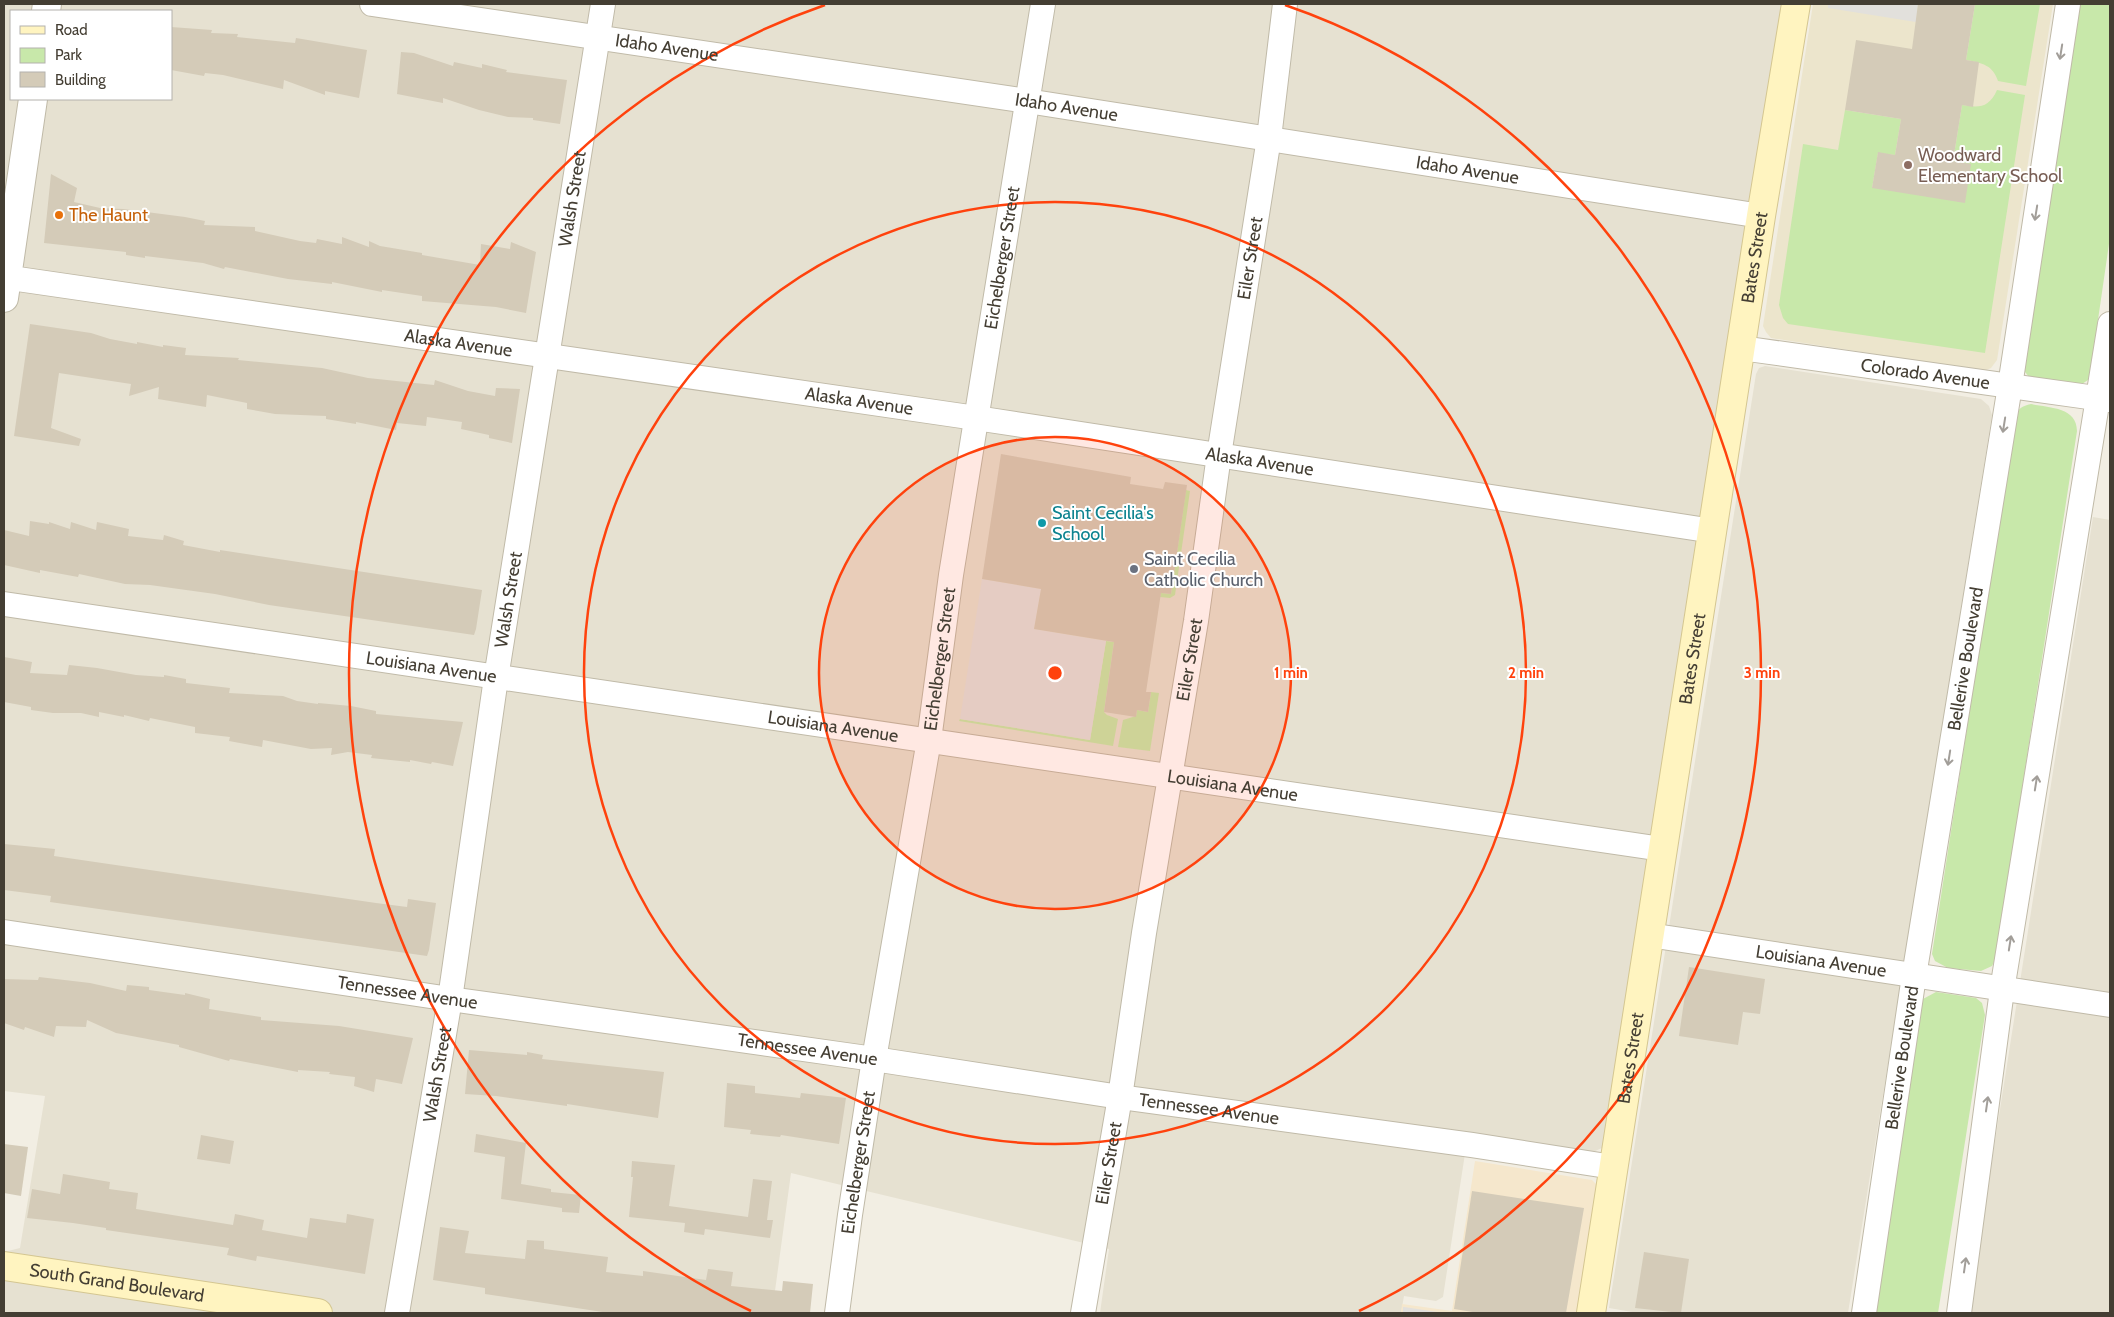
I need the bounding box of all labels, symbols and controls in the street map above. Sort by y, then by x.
legend [10,10,172,100]
text: Road [55,21,88,39]
street label: Idaho Avenue [614,29,720,66]
one-way arrow [2055,44,2065,60]
text: Park [55,46,82,64]
text: Building [55,71,106,89]
street label: Idaho Avenue [1013,88,1119,126]
place label: Woodward Elementary School [1918,144,2063,187]
street label: Walsh Street [554,149,591,248]
street label: Idaho Avenue [1414,151,1520,189]
marker: Woodward Elementary School [1902,159,1914,171]
street label: Eichelberger Street [980,185,1024,331]
place label: The Haunt [69,204,148,226]
one-way arrow [2031,204,2041,220]
marker: The Haunt [53,209,65,221]
street label: Bates Street [1737,210,1773,305]
street label: Eiler Street [1233,215,1267,301]
street label: Alaska Avenue [403,324,514,362]
street label: Colorado Avenue [1859,354,1991,394]
street label: Alaska Avenue [803,382,915,420]
one-way arrow [1999,417,2009,433]
street label: Alaska Avenue [1204,442,1315,481]
place label: Saint Cecilia's School [1052,502,1154,545]
marker: Saint Cecilia's School [1036,517,1048,529]
place label: Saint Cecilia Catholic Church [1144,548,1263,591]
street label: Walsh Street [490,550,527,649]
marker: Saint Cecilia Catholic Church [1128,563,1140,575]
street label: Bellerive Boulevard [1943,585,1988,732]
street label: Eichelberger Street [919,586,960,732]
street label: Bates Street [1674,612,1710,706]
street label: Eiler Street [1172,617,1207,703]
street label: Louisiana Avenue [365,647,498,688]
centre of rings [1046,664,1064,682]
text: 1 min [1274,664,1308,682]
text: 2 min [1508,664,1544,682]
text: 3 min [1744,664,1780,682]
street label: Louisiana Avenue [766,706,900,747]
one-way arrow [1944,750,1954,766]
street label: Louisiana Avenue [1166,765,1299,806]
one-way arrow [2032,775,2042,791]
one-way arrow [2005,935,2015,951]
street label: Louisiana Avenue [1754,940,1888,982]
street label: Tennessee Avenue [336,971,479,1014]
street label: Bellerive Boulevard [1880,984,1923,1131]
street label: Bates Street [1613,1011,1648,1105]
street label: Walsh Street [418,1025,456,1124]
street label: Tennessee Avenue [736,1029,879,1070]
street label: Eichelberger Street [837,1089,880,1235]
street label: Tennessee Avenue [1138,1089,1281,1130]
one-way arrow [1982,1096,1992,1112]
street label: Eiler Street [1091,1120,1127,1206]
one-way arrow [1960,1257,1970,1273]
street label: South Grand Boulevard [28,1259,206,1307]

